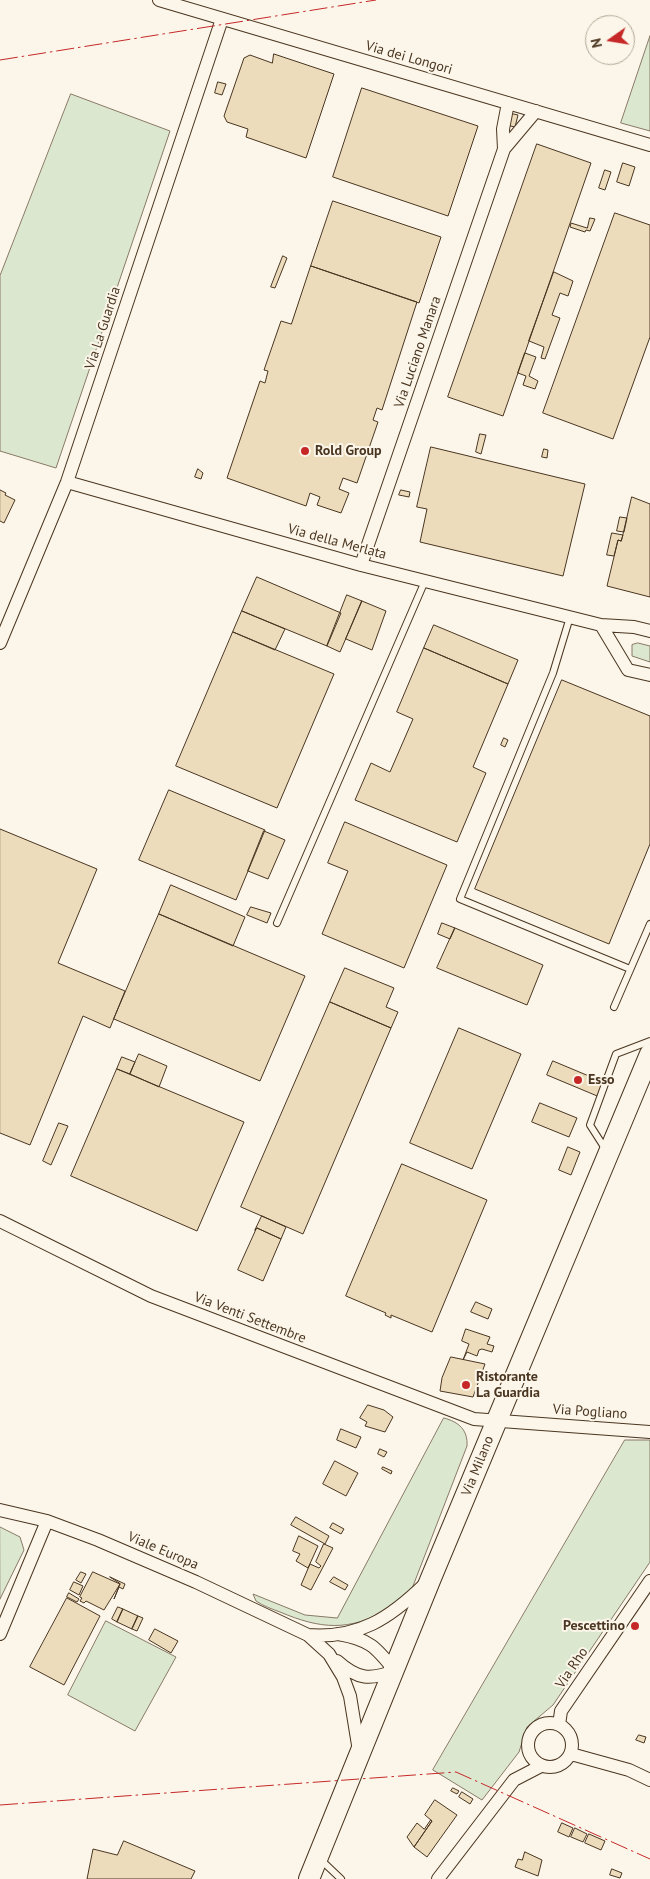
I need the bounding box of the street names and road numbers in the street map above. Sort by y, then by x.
street label: Via dei Longori [364,38,454,78]
street label: Via La Guardia [82,284,124,372]
street label: Via Luciano Manara [391,294,445,410]
street label: Via della Merlata [286,521,388,563]
street label: Via Venti Settembre [192,1289,308,1347]
street label: Via Pogliano [552,1401,628,1423]
street label: Via Milano [458,1433,498,1499]
street label: Viale Europa [125,1529,201,1573]
street label: Via Rho [552,1644,592,1692]

